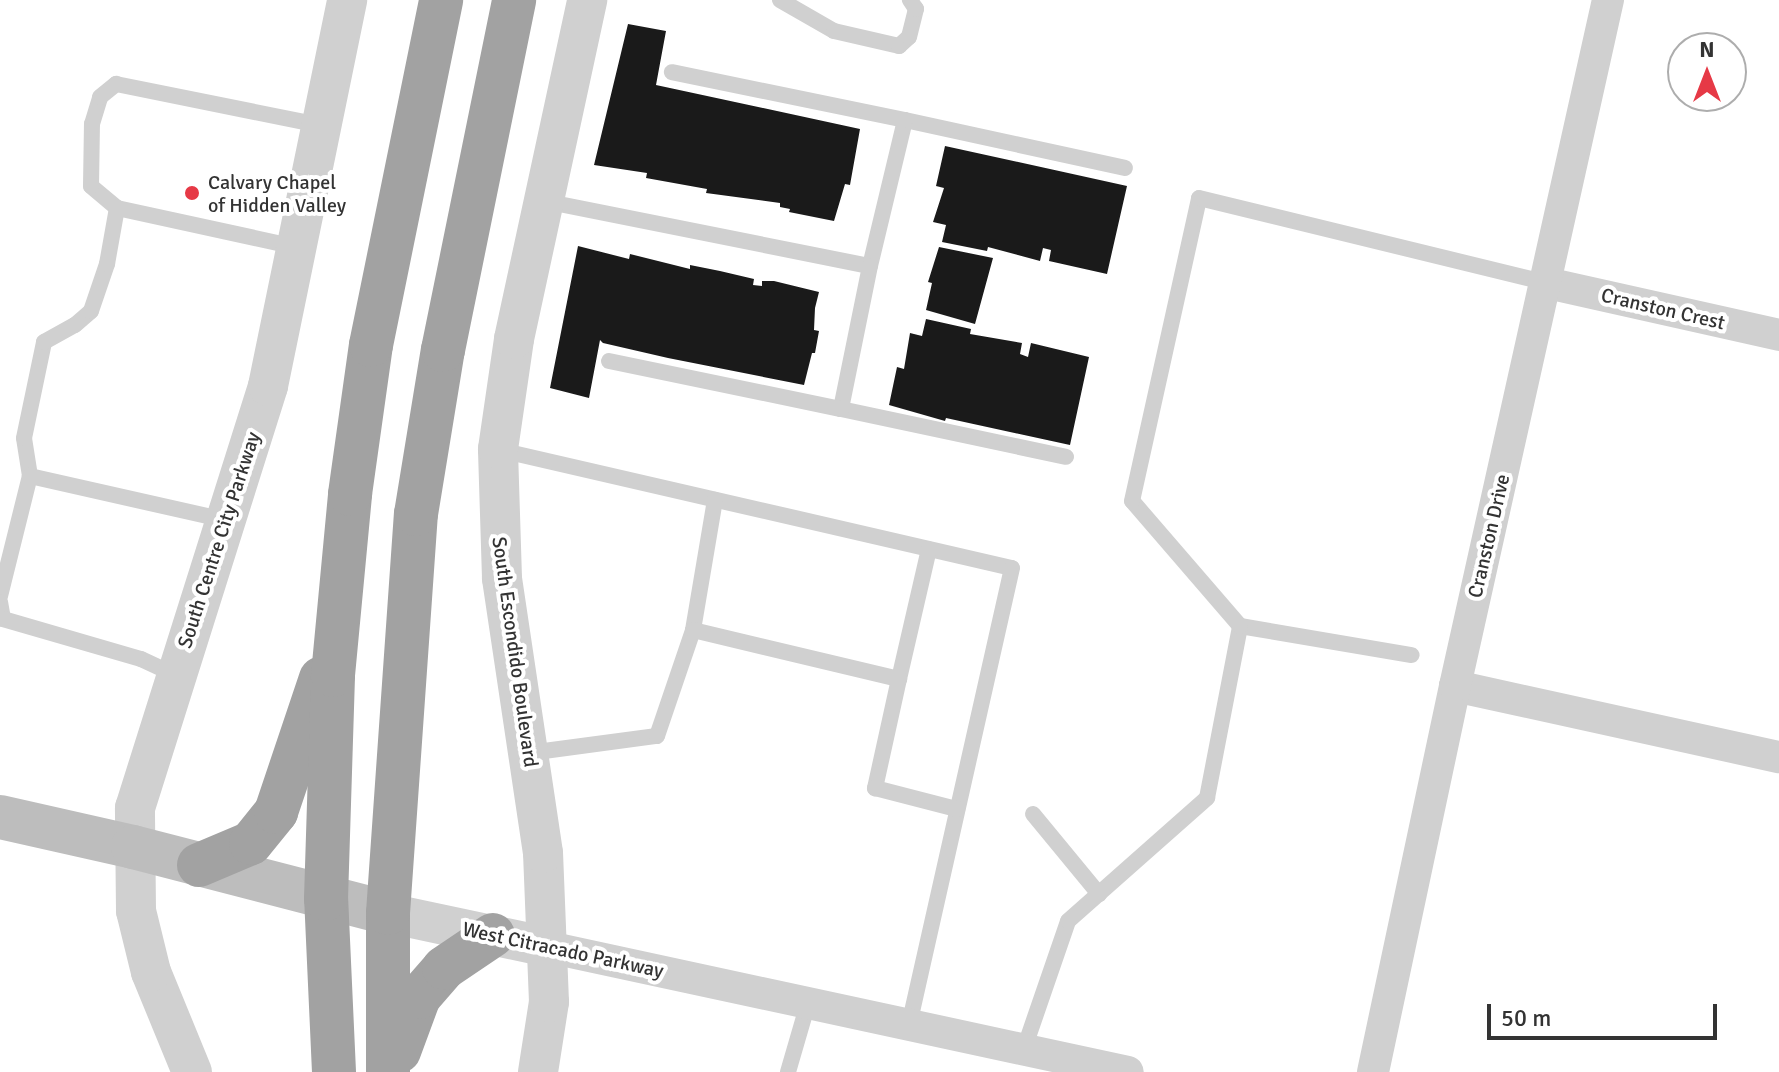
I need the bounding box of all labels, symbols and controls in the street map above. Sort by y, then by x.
north arrow [1667,32,1747,112]
text: N [1699,36,1715,63]
place label: Calvary Chapel of Hidden Valley [208,170,346,217]
marker: Calvary Chapel of Hidden Valley [183,184,201,202]
street label: Cranston Crest [1599,283,1727,335]
street label: South Centre City Parkway [173,429,265,651]
street label: Cranston Drive [1463,472,1515,600]
street label: South Escondido Boulevard [487,535,543,769]
street label: West Citracado Parkway [460,917,666,983]
scale bar [1491,988,1721,1038]
text: 50 m [1501,1003,1551,1033]

